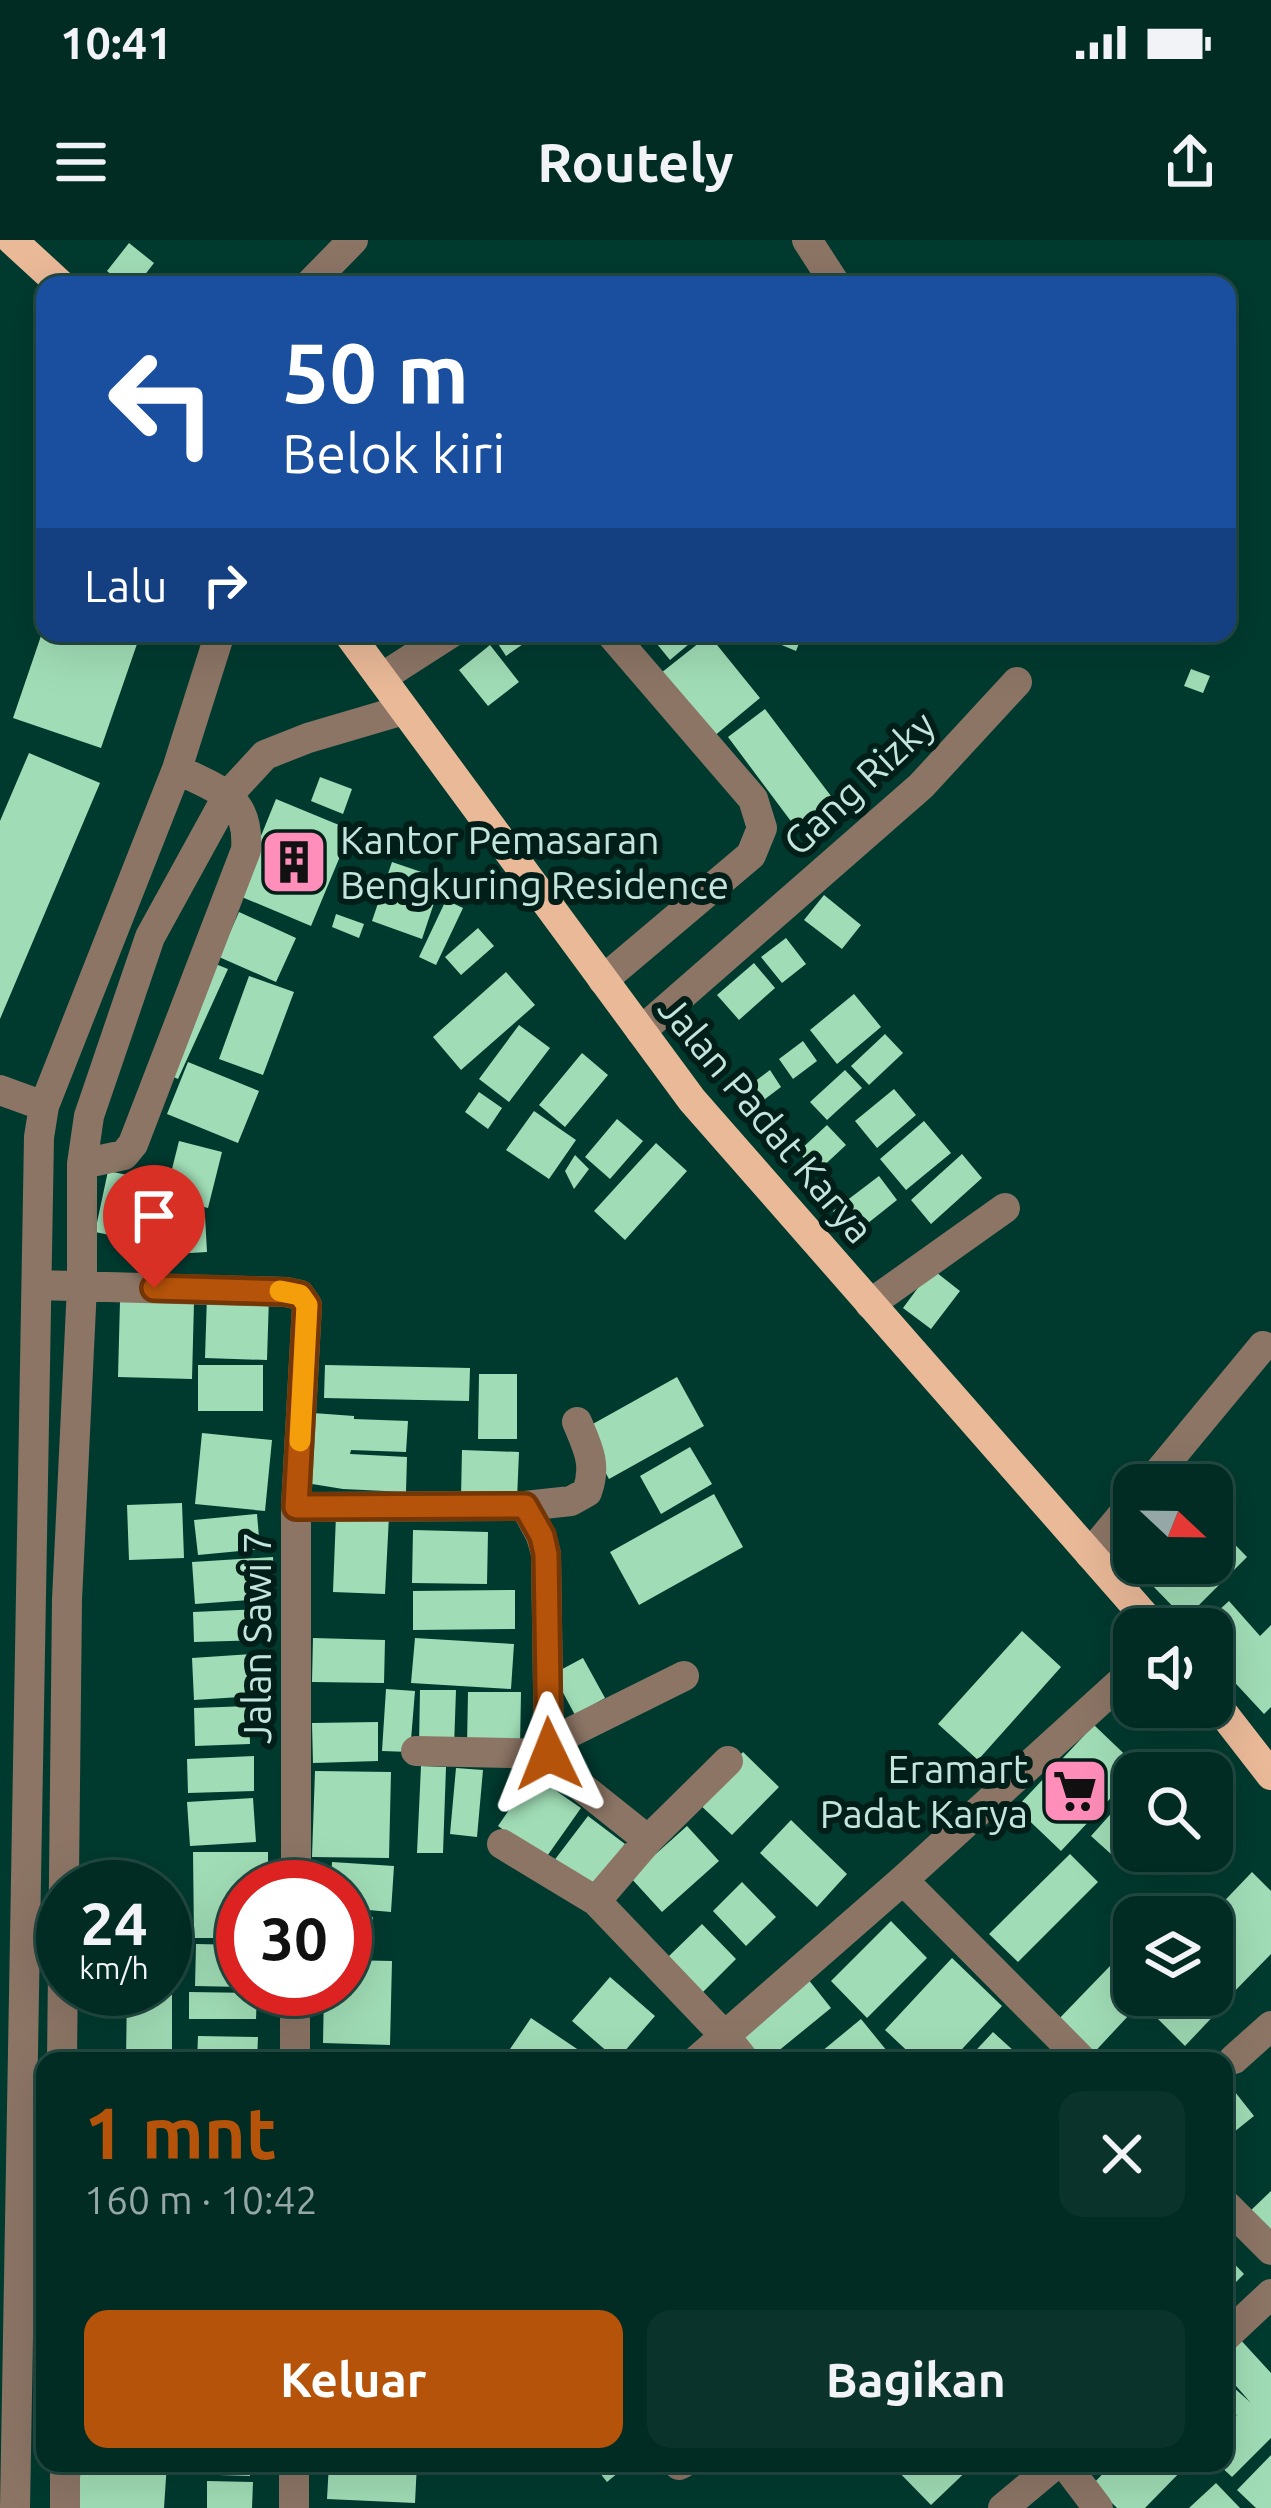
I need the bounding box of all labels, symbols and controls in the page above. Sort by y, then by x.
text: 10:41 [60,17,173,68]
icon: menu [48,129,114,195]
icon: share [1157,129,1223,195]
text: Routely [537,132,734,192]
icon: left [84,324,240,480]
text: 50 m [282,325,469,419]
text: Belok kiri [282,423,505,483]
icon: right [192,552,258,618]
text: Lalu [84,560,168,611]
street label: Gang Rizky [775,702,943,863]
place label: Kantor Pemasaran Bengkuring Residence [340,818,729,906]
building icon: Kantor Pemasaran Bengkuring Residence [259,827,329,897]
street label: Jalan Padat Karya [651,986,882,1251]
pin [103,1165,205,1288]
icon: arrive [121,1183,187,1249]
north arrow [1113,1464,1233,1584]
map controls [1113,1464,1233,2016]
street label: Jalan Sawi 7 [235,1532,278,1744]
button: sound [1113,1608,1233,1728]
position arrow [486,1691,612,1817]
place label: Eramart Padat Karya [820,1747,1028,1835]
button: search [1113,1752,1233,1872]
supermarket icon: Eramart Padat Karya [1040,1756,1110,1826]
speed limit sign: 30 [216,1860,372,2016]
text: 24 [80,1889,148,1956]
button: layers [1113,1896,1233,2016]
text: km/h [79,1951,149,1985]
button: close [1059,2091,1185,2217]
text: 1 mnt [84,2092,277,2173]
text: 160 m · 10:42 [84,2178,318,2221]
button: Keluar [84,2310,623,2448]
button: Bagikan [647,2310,1185,2448]

